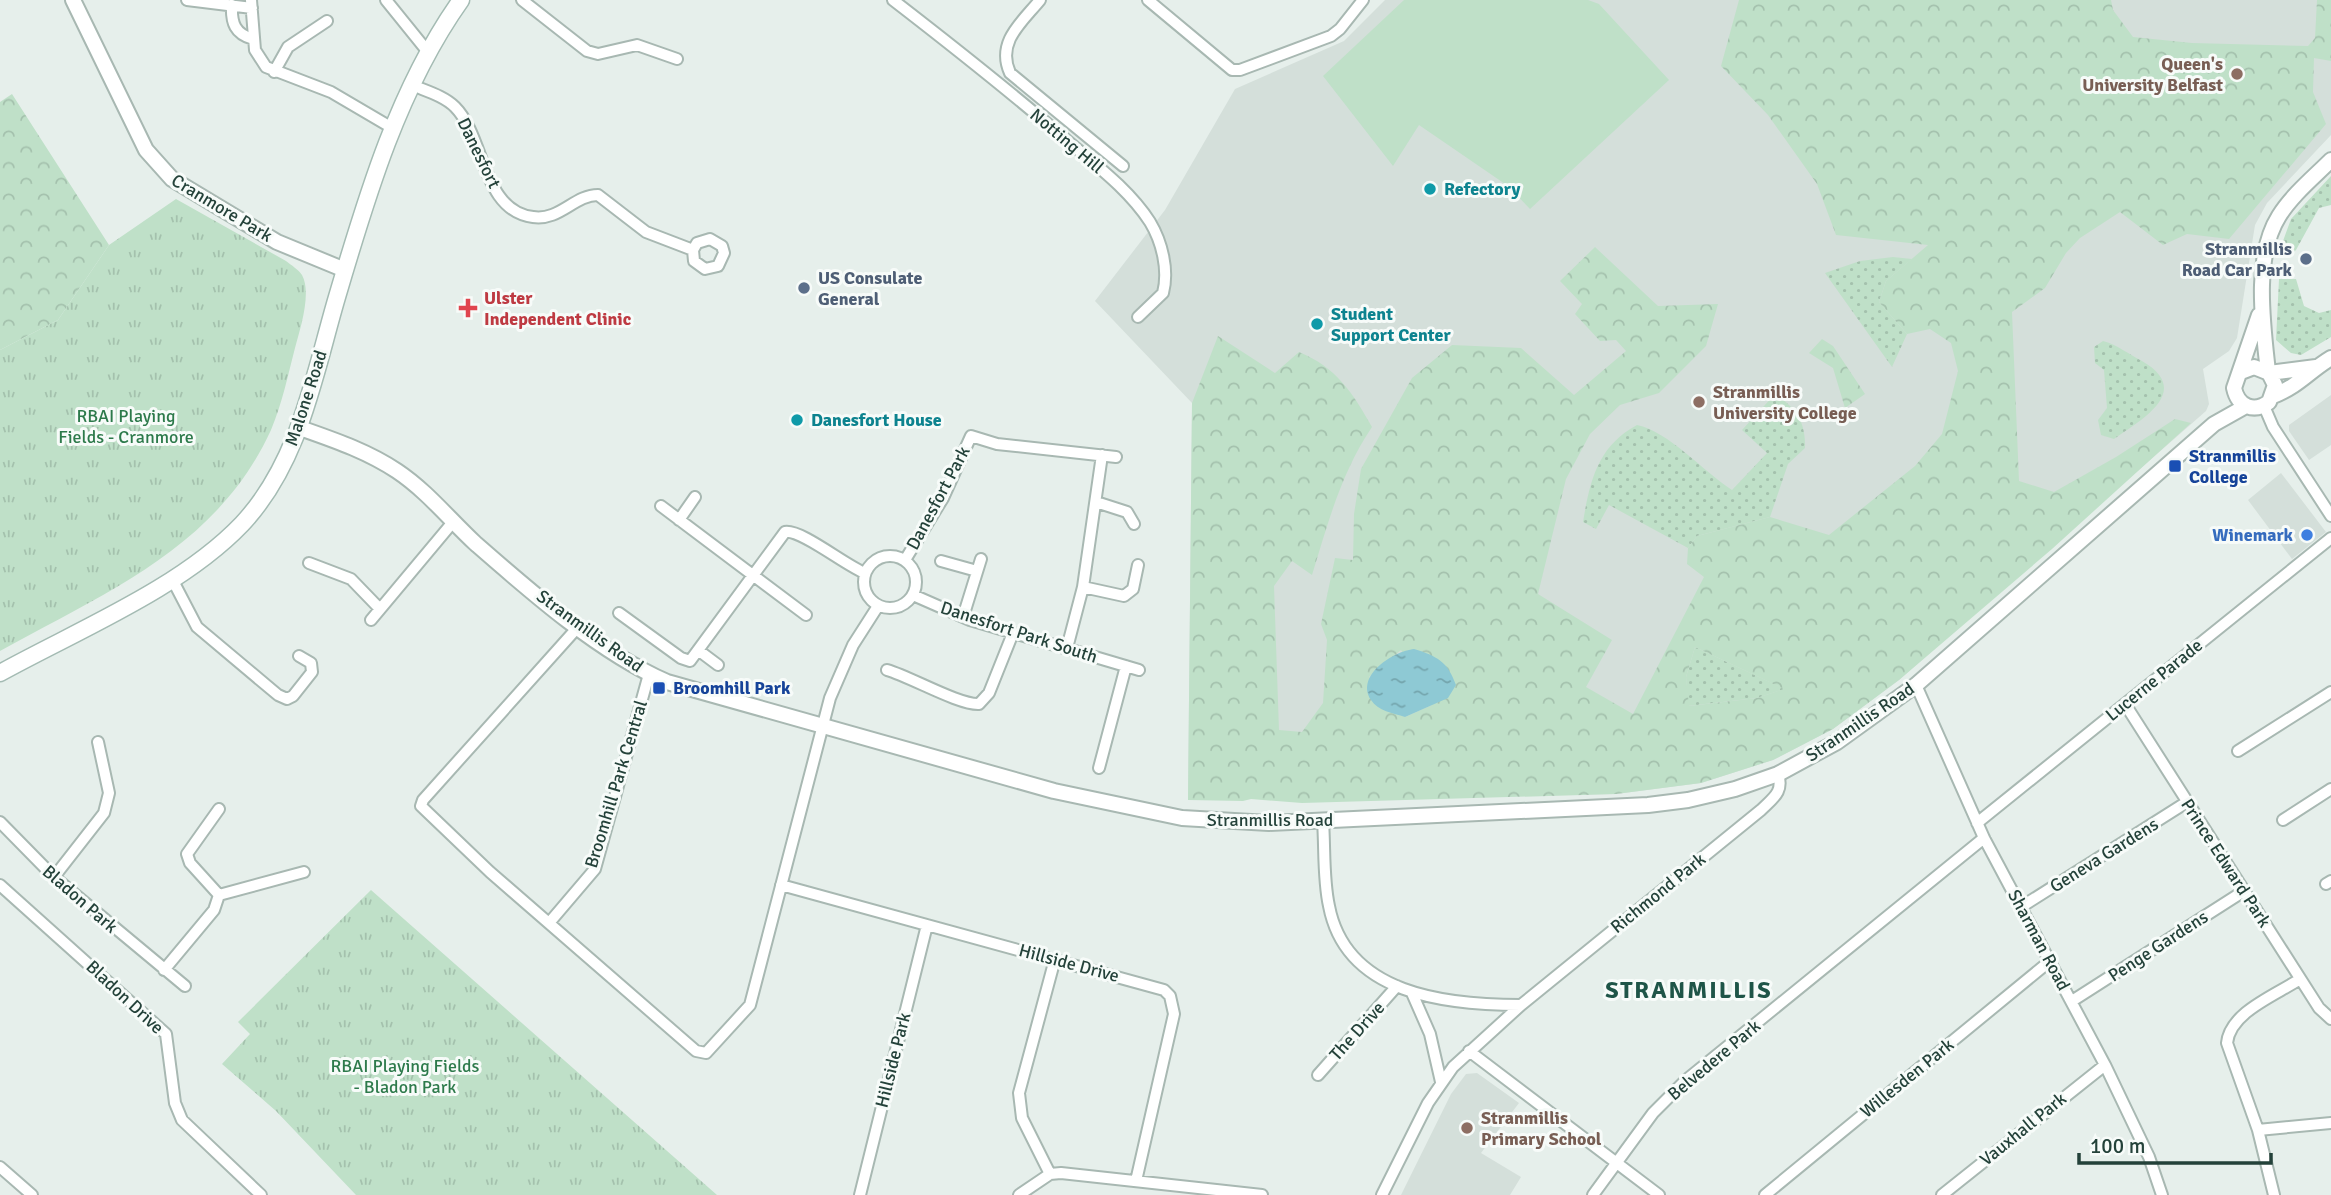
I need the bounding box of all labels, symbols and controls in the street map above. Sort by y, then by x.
place label: Queen's University Belfast [2082,53,2223,96]
marker: Queen's University Belfast [2229,66,2245,82]
street label: Notting Hill [1026,104,1108,178]
street label: Danesfort [452,114,506,192]
street label: Cranmore Park [168,169,276,247]
place label: Refectory [1444,178,1520,200]
marker: Refectory [1422,181,1438,197]
place label: Stranmillis Road Car Park [2182,238,2293,281]
marker: Stranmillis Road Car Park [2298,251,2314,267]
place label: US Consulate General [818,267,922,310]
marker: US Consulate General [796,280,812,296]
place label: Ulster Independent Clinic [484,287,632,330]
marker: Ulster Independent Clinic [458,298,478,318]
place label: Student Support Center [1331,303,1451,346]
marker: Student Support Center [1309,316,1325,332]
street label: Malone Road [280,347,332,449]
place label: Stranmillis University College [1713,381,1857,424]
marker: Stranmillis University College [1691,394,1707,410]
park label: RBAI Playing Fields - Cranmore [58,405,194,448]
place label: Danesfort House [811,409,942,431]
marker: Danesfort House [789,412,805,428]
street label: Danesfort Park [901,442,975,554]
place label: Stranmillis College [2189,445,2276,488]
marker: Stranmillis College [2167,458,2183,474]
place label: Winemark [2212,524,2294,546]
marker: Winemark [2299,527,2315,543]
street label: Stranmillis Road [532,585,648,677]
street label: Danesfort Park South [938,596,1100,668]
street label: Lucerne Parade [2101,634,2207,726]
place label: Broomhill Park [673,677,791,699]
street label: Stranmillis Road [1801,678,1919,766]
marker: Broomhill Park [651,680,667,696]
street label: Broomhill Park Central [580,697,652,871]
street label: Prince Edward Park [2176,795,2276,931]
street label: Stranmillis Road [1207,809,1333,831]
street label: Geneva Gardens [2046,813,2162,897]
street label: Richmond Park [1606,848,1710,938]
street label: Bladon Park [38,860,122,938]
street label: Sharman Road [2003,886,2075,994]
street label: Penge Gardens [2104,906,2212,986]
street label: Hillside Drive [1016,939,1122,987]
street label: Bladon Drive [82,955,168,1039]
district label: STRANMILLIS [1605,975,1773,1005]
street label: The Drive [1325,997,1389,1065]
street label: Hillside Park [871,1010,915,1110]
street label: Belvedere Park [1663,1015,1765,1105]
street label: Willesden Park [1856,1034,1958,1122]
park label: RBAI Playing Fields - Bladon Park [331,1055,480,1098]
street label: Vauxhall Park [1975,1087,2071,1171]
place label: Stranmillis Primary School [1481,1107,1602,1150]
marker: Stranmillis Primary School [1459,1120,1475,1136]
scale bar [2079,1122,2272,1166]
text: 100 m [2090,1133,2145,1159]

